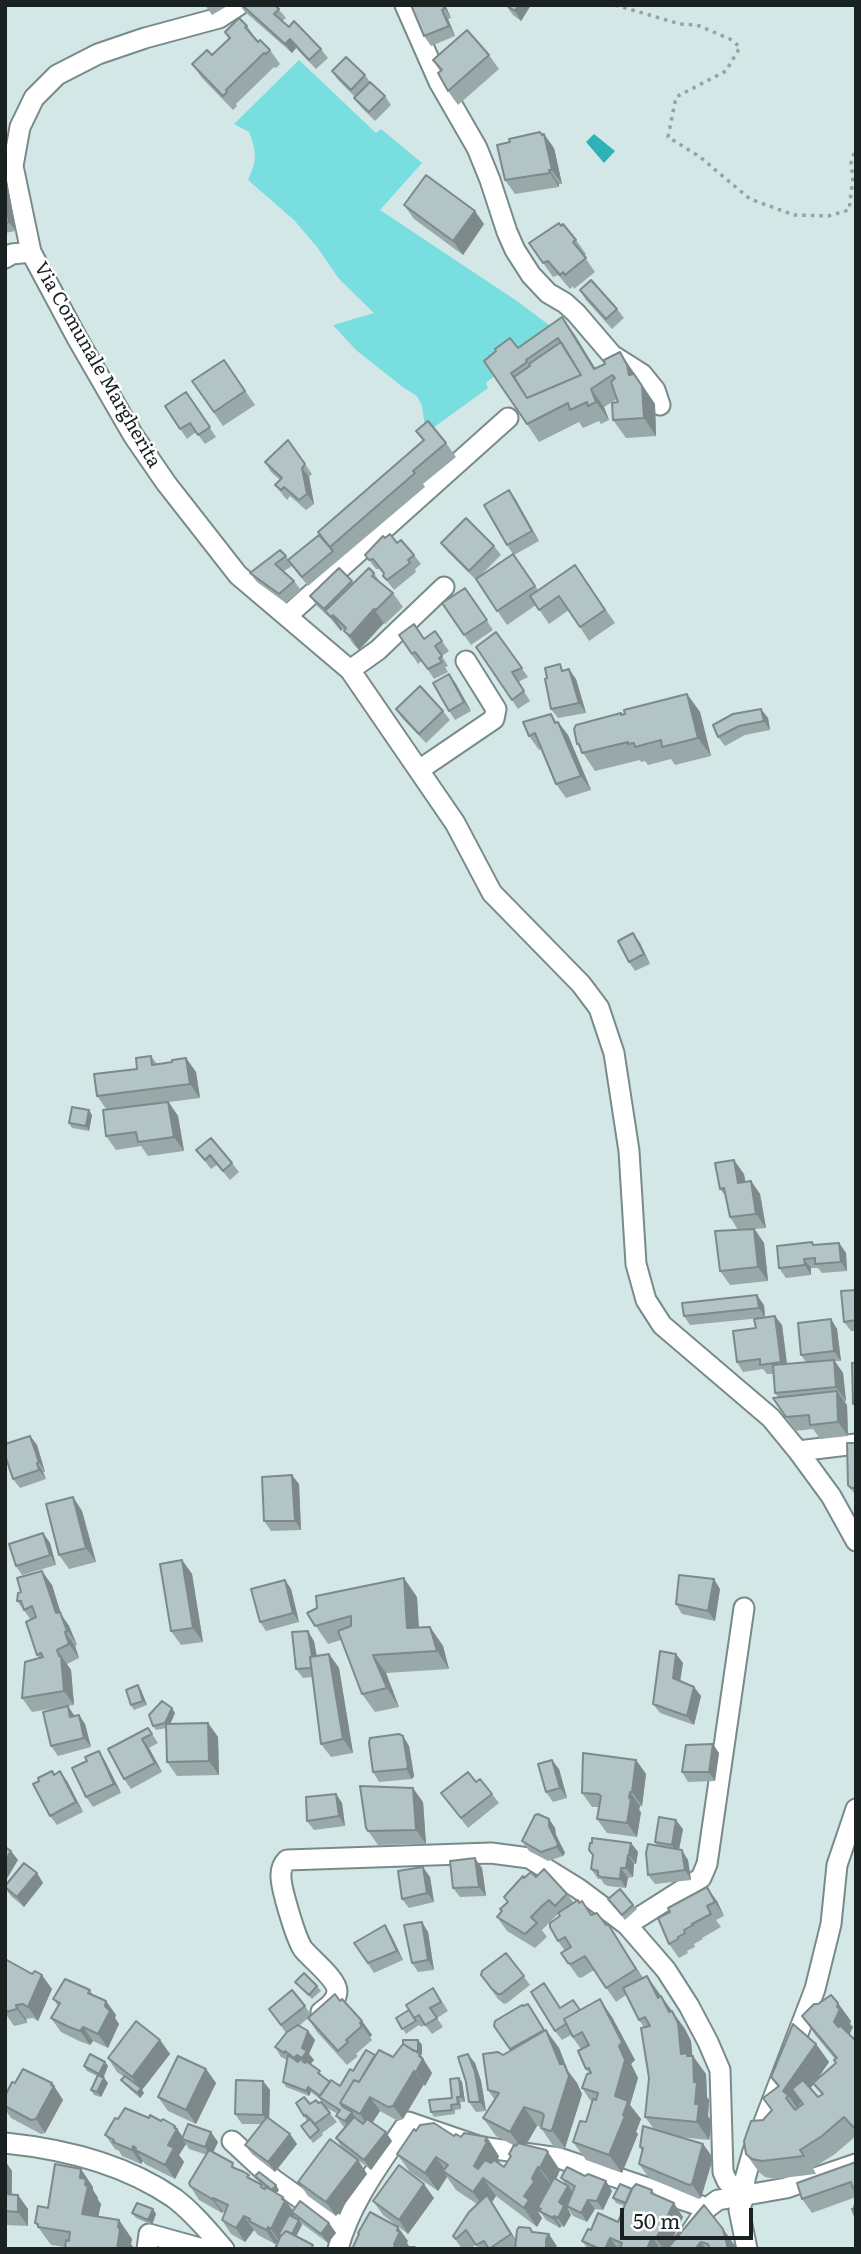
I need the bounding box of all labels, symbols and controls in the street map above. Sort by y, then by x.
street label: Via Comunale Margherita [29,258,165,472]
scale bar [623,2194,756,2238]
text: 50 m [633,2204,680,2235]

